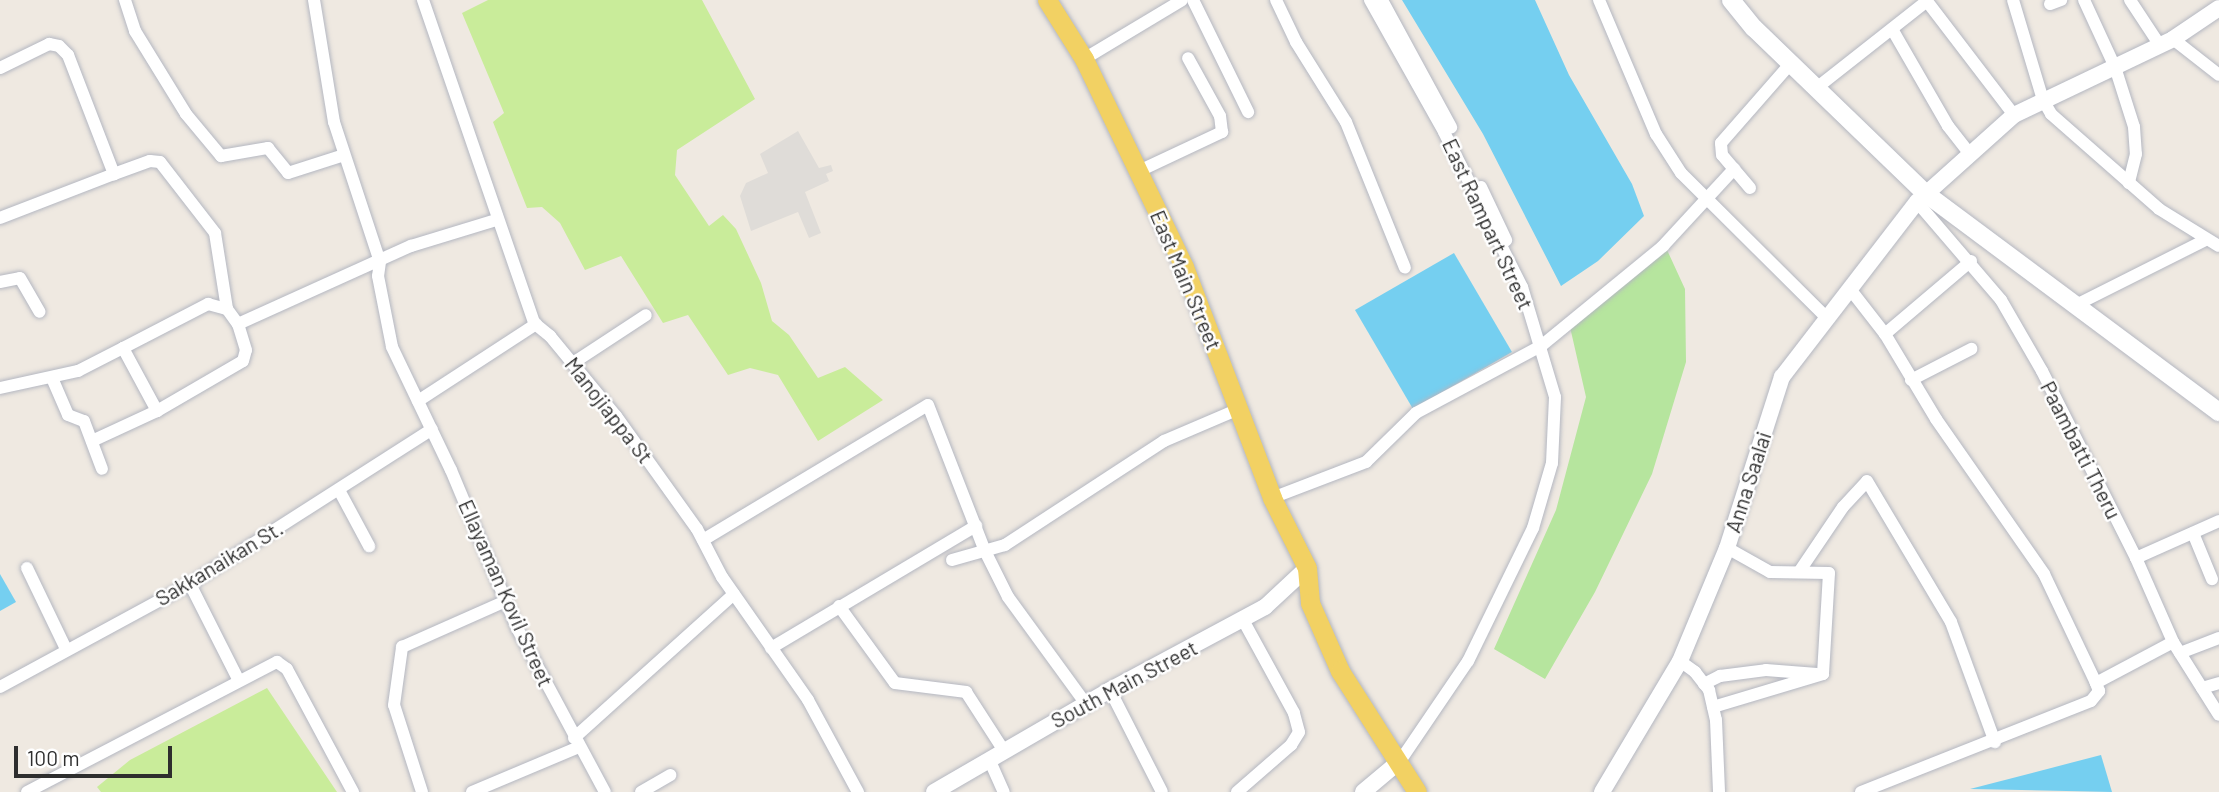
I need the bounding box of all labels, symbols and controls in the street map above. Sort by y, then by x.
street label: East Rampart Street [1437,135,1539,313]
street label: East Main Street [1145,206,1227,354]
street label: Manojiappa St [560,352,658,468]
street label: Paambatti Theru [2035,377,2127,523]
street label: Anna Saalai [1720,428,1776,536]
street label: Ellayaman Kovil Street [453,496,559,690]
street label: Sakkanaikan St. [151,515,287,611]
street label: South Main Street [1047,635,1201,733]
scale bar [18,732,175,776]
text: 100 m [27,745,80,770]

